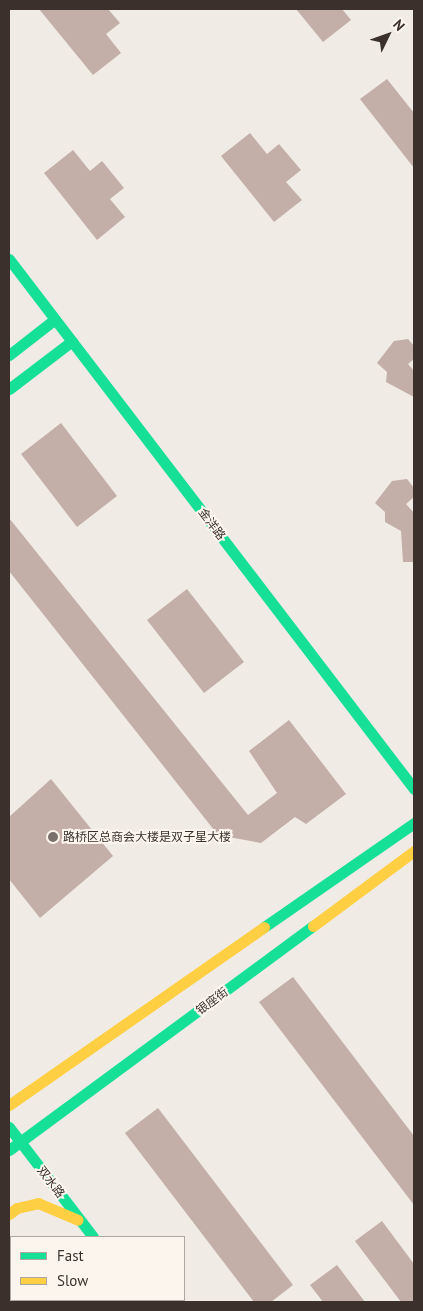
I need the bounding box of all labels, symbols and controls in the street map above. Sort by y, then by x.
north arrow [363,10,413,60]
text: N [389,16,409,34]
street label: 金洋路 [195,505,229,543]
place label: 路桥区总商会大楼是双子星大楼 [63,830,231,844]
marker: 路桥区总商会大楼是双子星大楼 [47,831,59,843]
street label: 银座街 [193,984,231,1018]
street label: 双水路 [34,1163,68,1201]
legend [10,1236,185,1301]
text: Fast [57,1246,84,1265]
text: Slow [57,1271,88,1290]

